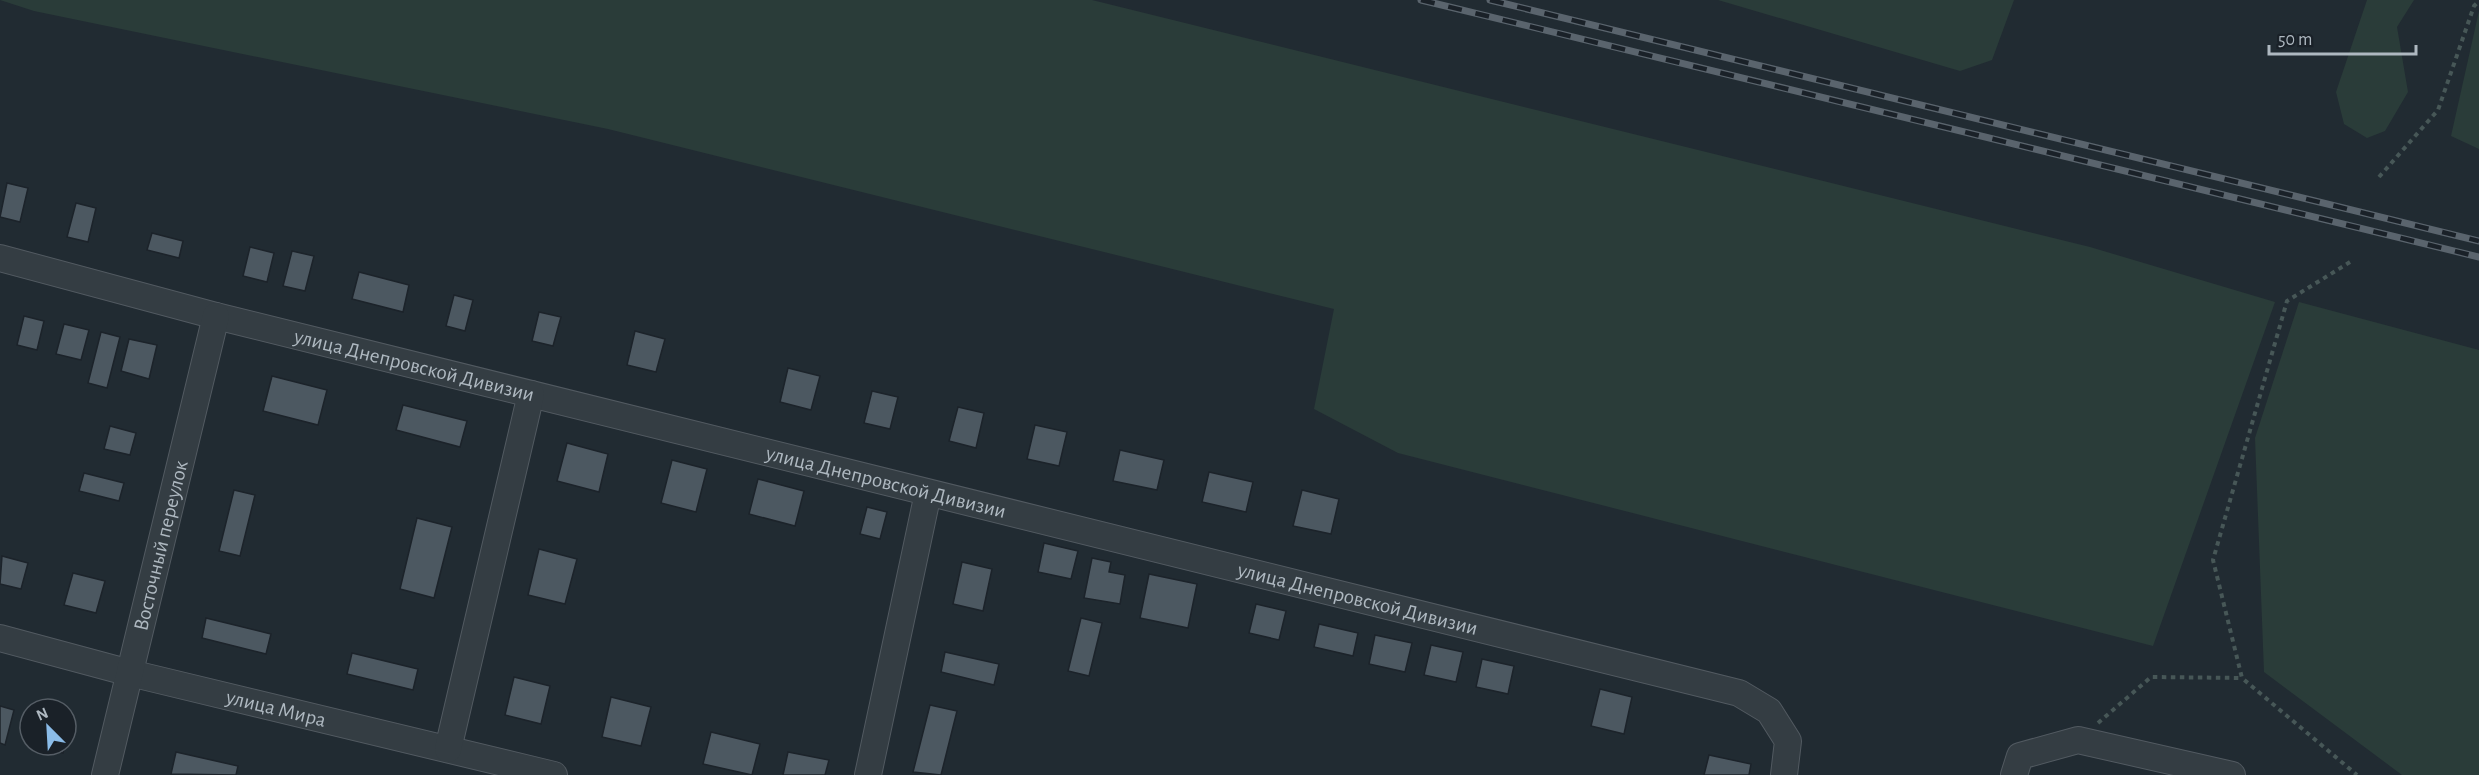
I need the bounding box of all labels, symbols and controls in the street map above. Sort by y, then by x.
scale bar [2269,18,2416,56]
text: 50 m [2278,31,2312,49]
street label: улица Днепровской Дивизии [291,326,536,405]
street label: улица Днепровской Дивизии [763,442,1008,522]
street label: Восточный переулок [130,458,192,633]
street label: улица Днепровской Дивизии [1235,559,1480,639]
street label: улица Мира [223,686,328,731]
north arrow [18,697,78,757]
text: N [34,705,51,724]

